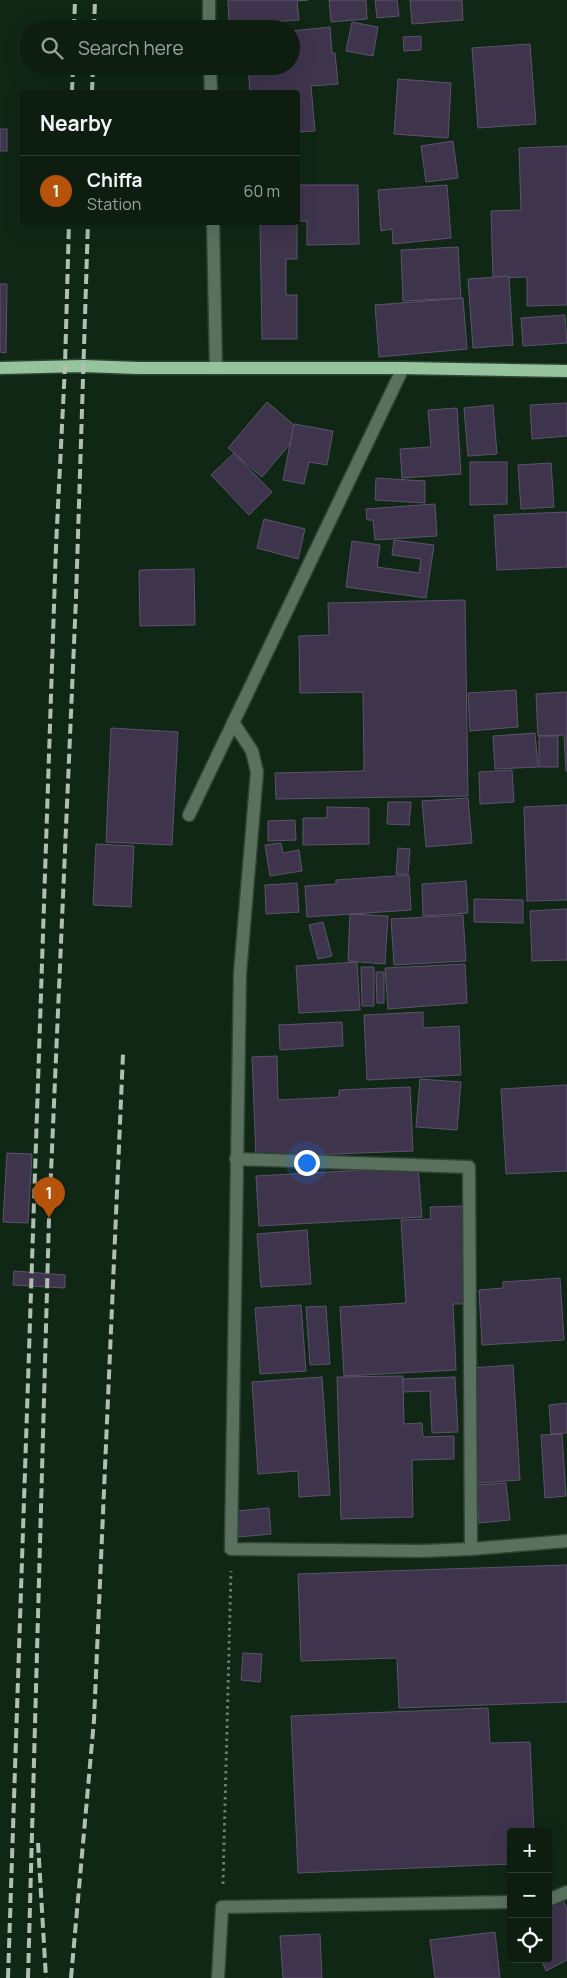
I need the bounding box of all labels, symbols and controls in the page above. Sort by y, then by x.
search box [20,20,300,75]
icon: search [38,34,66,62]
text: Search here [78,35,184,61]
text: Nearby [40,109,112,137]
text: Chiffa [87,167,142,193]
text: 1 [52,180,60,202]
text: 60 m [244,180,280,202]
text: Station [87,193,141,215]
your location [294,1150,320,1176]
pin: 1 [33,1177,65,1218]
map controls [507,1828,552,1963]
button: + [507,1828,552,1873]
button: − [507,1873,552,1918]
button: locate [507,1918,552,1963]

